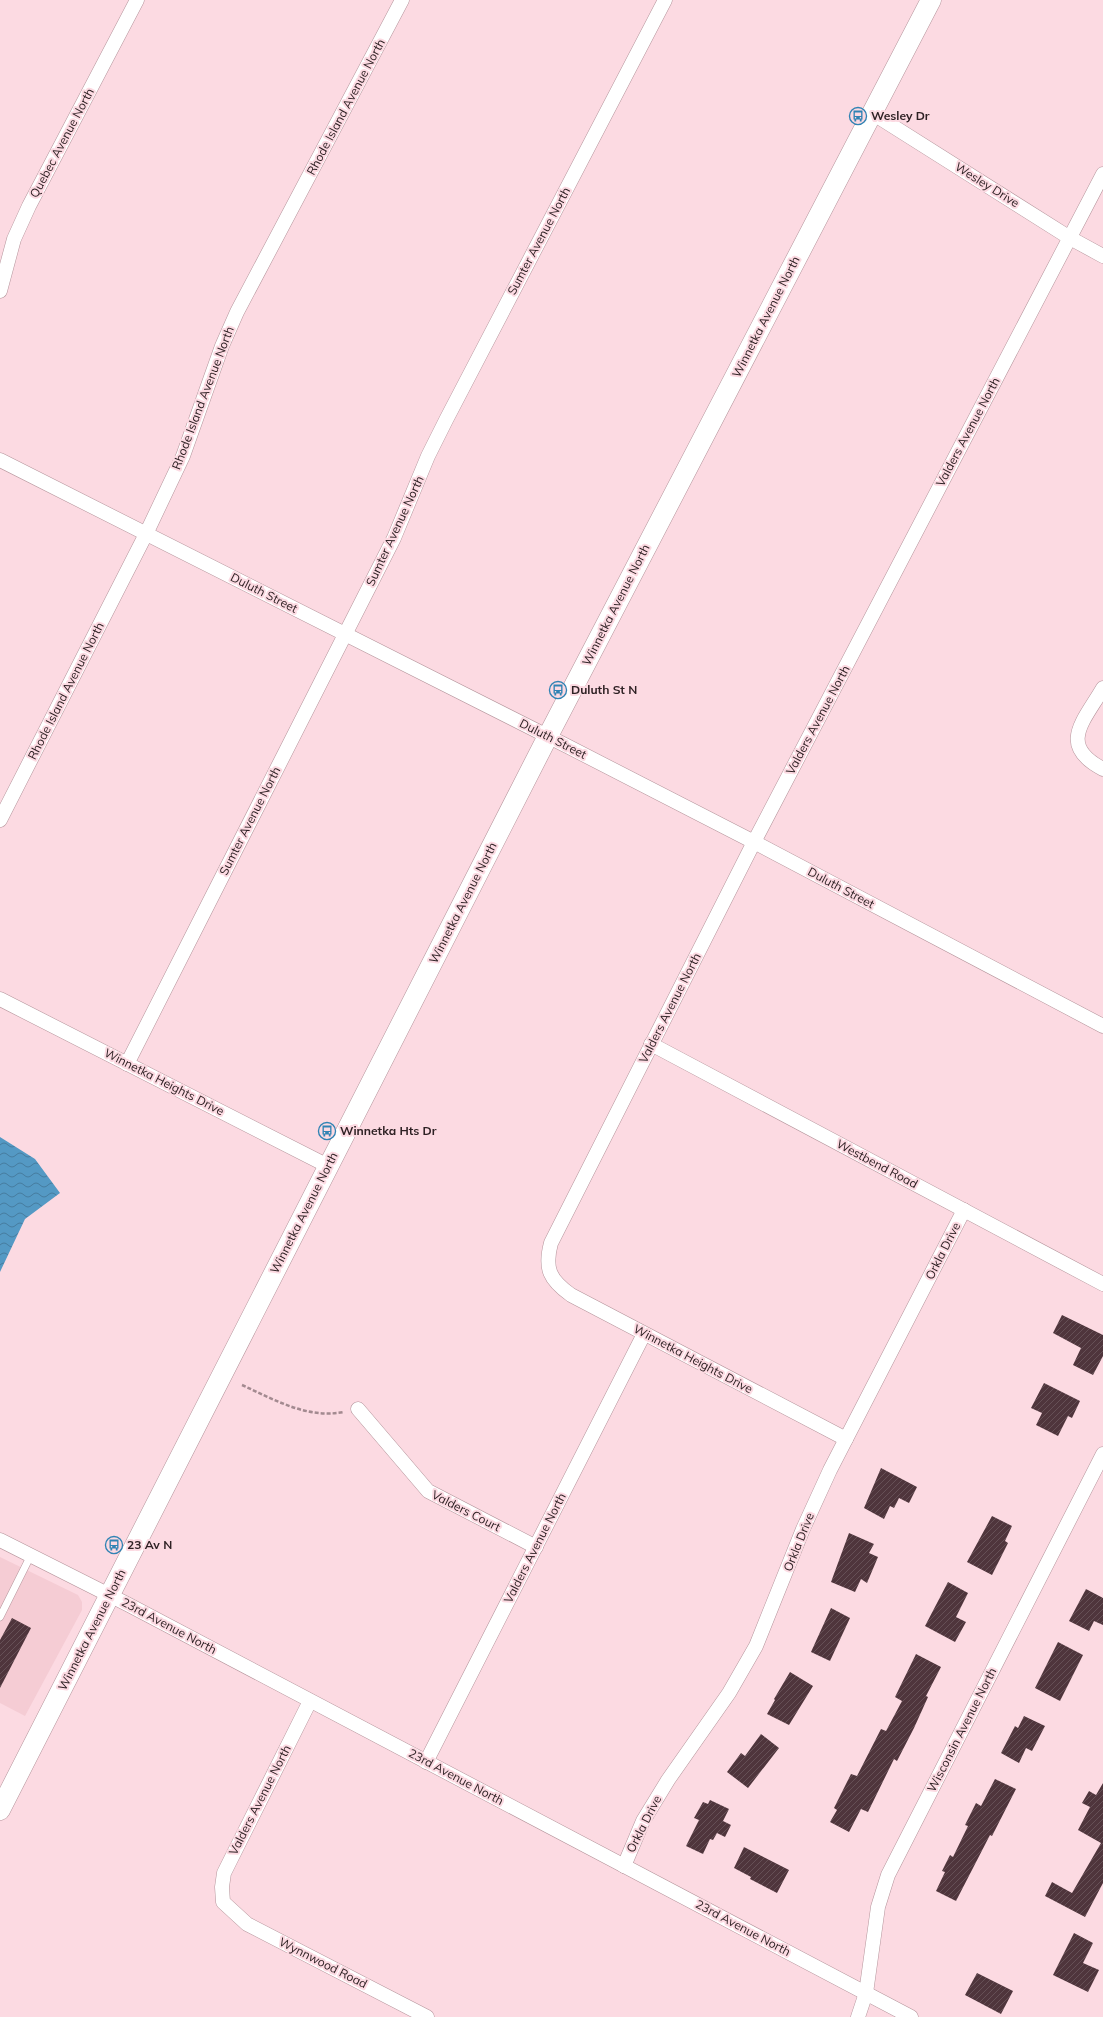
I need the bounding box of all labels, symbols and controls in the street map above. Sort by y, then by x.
street label: Rhode Island Avenue North [303,36,388,177]
street label: Quebec Avenue North [26,85,97,200]
bus stop icon: Wesley Dr [848,106,868,126]
place label: Wesley Dr [871,108,930,123]
street label: Wesley Drive [952,159,1022,210]
street label: Sumter Avenue North [504,184,573,297]
street label: Winnetka Avenue North [728,254,803,380]
street label: Rhode Island Avenue North [168,324,237,472]
street label: Valders Avenue North [932,375,1003,489]
street label: Sumter Avenue North [362,473,427,588]
street label: Winnetka Avenue North [578,542,653,668]
street label: Duluth Street [228,569,300,616]
street label: Rhode Island Avenue North [24,620,107,762]
street label: Valders Avenue North [782,663,853,777]
bus stop icon: Duluth St N [548,680,568,700]
place label: Duluth St N [571,682,637,697]
street label: Duluth Street [517,715,589,762]
street label: Sumter Avenue North [216,764,283,878]
street label: Winnetka Avenue North [425,840,500,966]
street label: Duluth Street [805,864,877,911]
street label: Valders Avenue North [635,950,704,1065]
street label: Winnetka Heights Drive [102,1045,227,1118]
bus stop icon: Winnetka Hts Dr [317,1121,337,1141]
place label: Winnetka Hts Dr [340,1123,437,1138]
street label: Westbend Road [834,1136,920,1191]
street label: Winnetka Avenue North [266,1150,341,1276]
street label: Orkla Drive [922,1220,963,1282]
street label: Winnetka Heights Drive [631,1321,755,1396]
street label: Valders Court [429,1487,503,1534]
street label: Valders Avenue North [500,1490,569,1605]
street label: Orkla Drive [780,1510,817,1573]
bus stop icon: 23 Av N [104,1535,124,1555]
place label: 23 Av N [127,1537,172,1552]
street label: Winnetka Avenue North [54,1567,129,1693]
street label: 23rd Avenue North [119,1594,219,1657]
street label: Wisconsin Avenue North [924,1665,999,1794]
street label: Valders Avenue North [225,1742,294,1857]
street label: 23rd Avenue North [406,1745,506,1808]
street label: Orkla Drive [623,1793,664,1855]
street label: 23rd Avenue North [693,1896,793,1959]
street label: Wynnwood Road [277,1934,370,1991]

